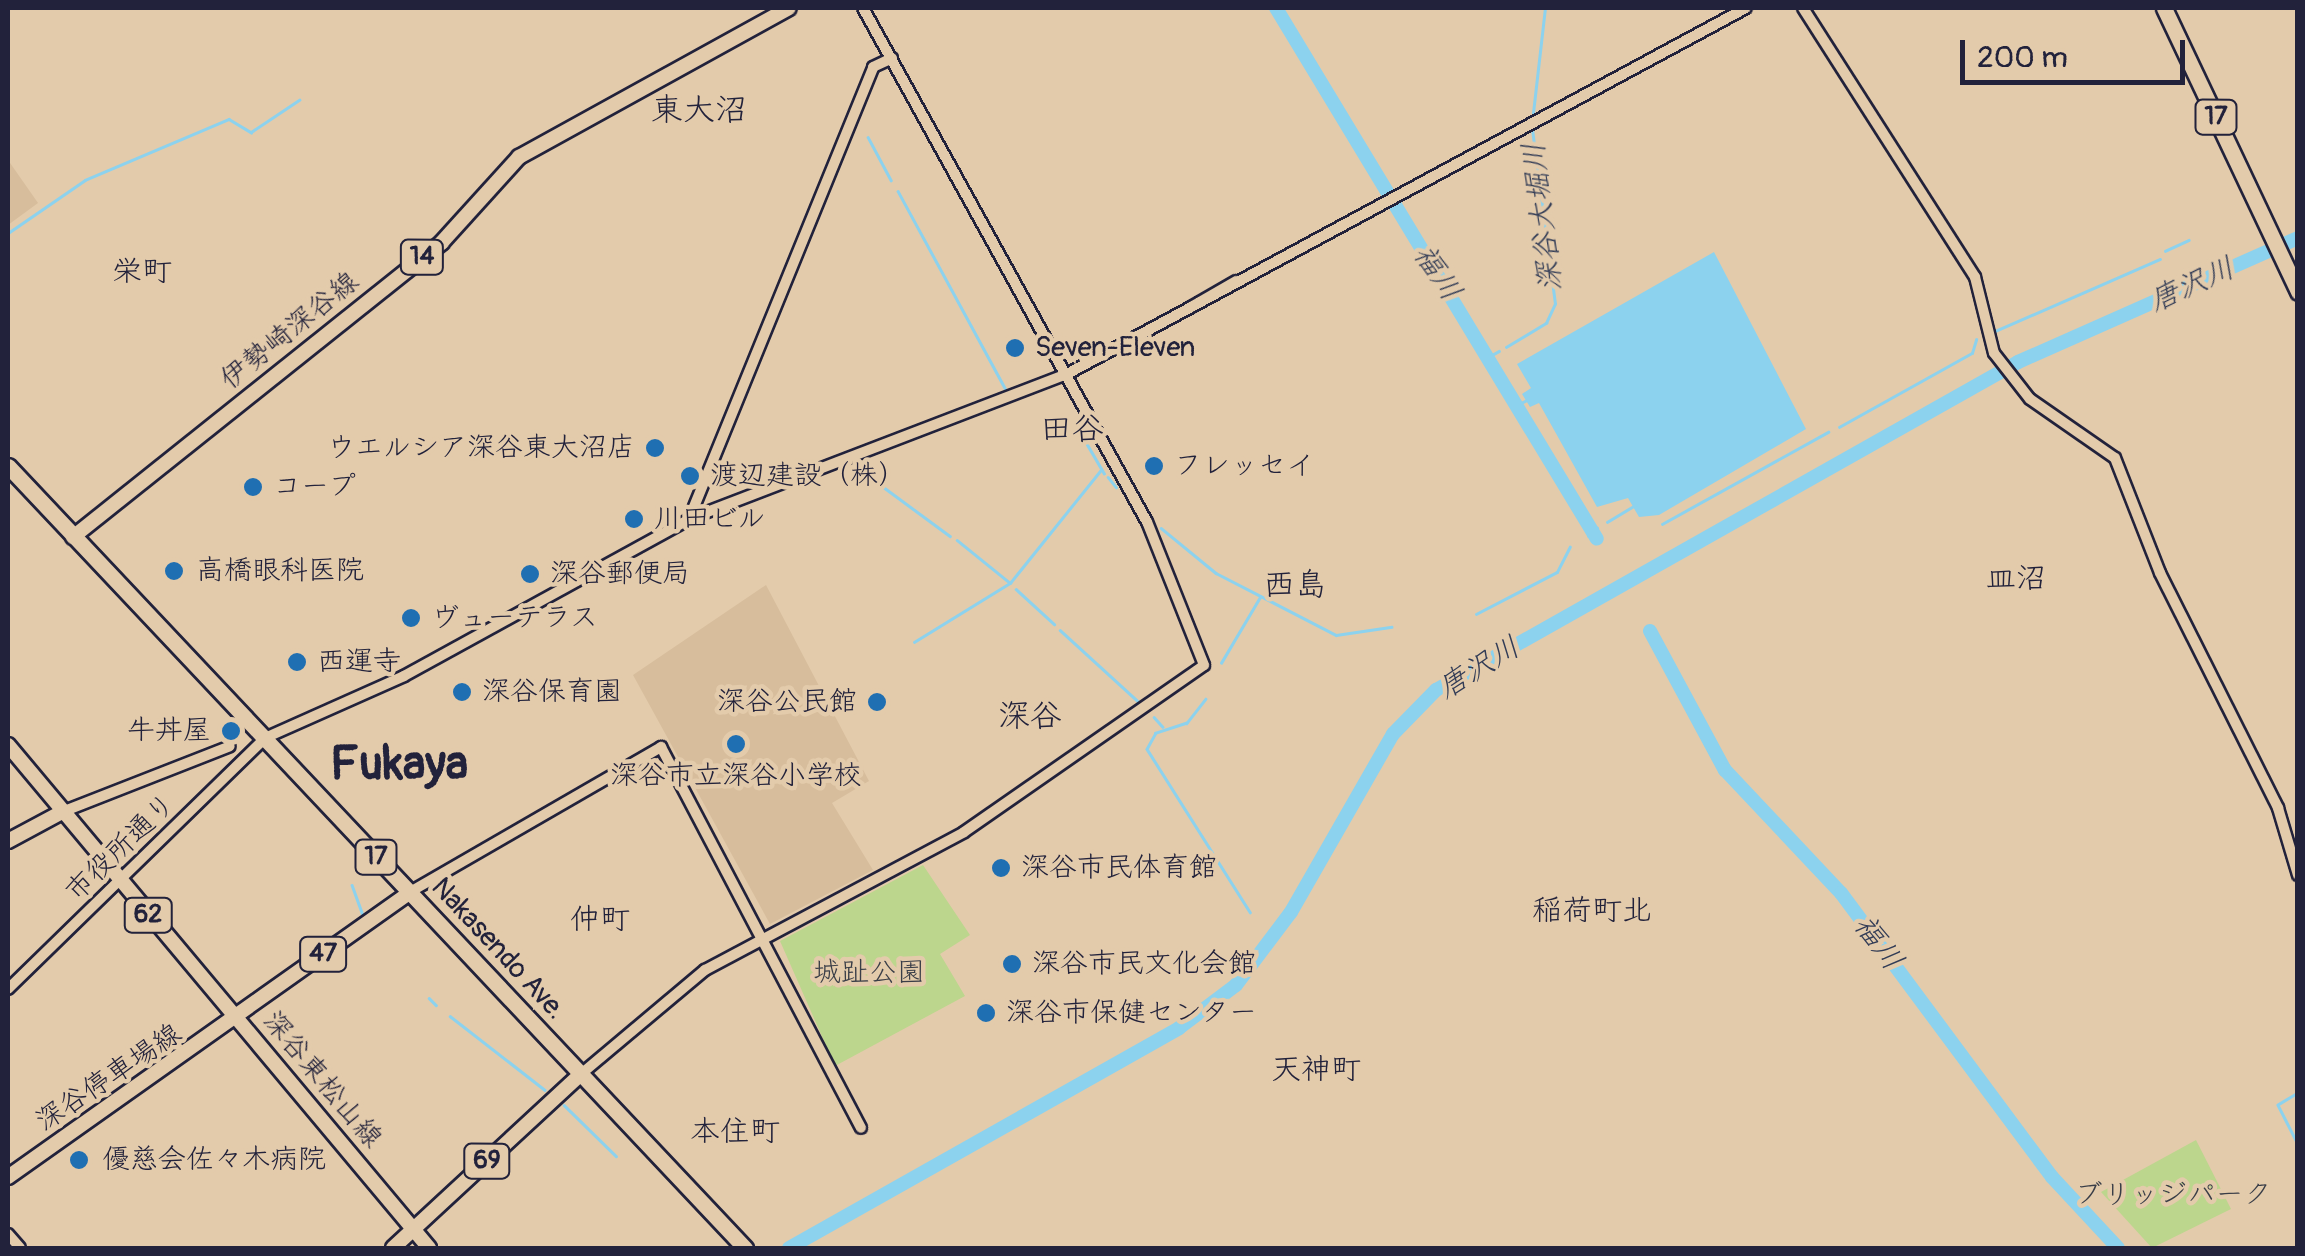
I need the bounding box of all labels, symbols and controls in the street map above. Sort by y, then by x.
scale bar [1965,20,2190,82]
text: 200 m [1977,39,2068,76]
district label: 東大沼 [651,91,747,129]
road number: 17 [2194,97,2238,137]
water label: 深谷大堀川 [1516,140,1570,294]
road number: 14 [400,237,444,277]
water label: 福川 [1405,238,1469,308]
water label: 唐沢川 [2144,250,2240,320]
district label: 栄町 [112,254,172,290]
street label: 伊勢崎深谷線 [214,265,366,397]
place label: Seven-Eleven [1035,331,1195,365]
marker: Seven-Eleven [1004,337,1026,359]
district label: 田谷 [1040,410,1104,448]
place label: ウエルシア深谷東大沼店 [327,431,635,465]
marker: ウエルシア深谷東大沼店 [644,437,666,459]
place label: フレッセイ [1174,449,1314,483]
marker: フレッセイ [1143,455,1165,477]
place label: 渡辺建設（株） [710,459,906,493]
marker: 渡辺建設（株） [679,465,701,487]
place label: コープ [273,470,357,504]
marker: コープ [242,476,264,498]
place label: 川田ビル [654,502,766,536]
marker: 川田ビル [623,508,645,530]
place label: 高橋眼科医院 [196,554,364,588]
place label: 深谷郵便局 [550,557,690,591]
marker: 高橋眼科医院 [161,558,187,584]
district label: 皿沼 [1986,561,2046,597]
marker: 深谷郵便局 [519,563,541,585]
district label: 西島 [1263,566,1327,604]
place label: ヴューテラス [431,601,599,635]
marker: ヴューテラス [400,607,422,629]
water label: 唐沢川 [1431,629,1527,707]
place label: 西運寺 [317,645,401,679]
marker: 西運寺 [286,651,308,673]
place label: 深谷保育園 [482,675,622,709]
marker: 深谷保育園 [451,681,473,703]
place label: 深谷公民館 [717,685,857,719]
marker: 深谷公民館 [866,691,888,713]
district label: 深谷 [998,697,1062,735]
place label: 牛丼屋 [127,714,211,748]
marker: 牛丼屋 [220,720,242,742]
marker: 深谷市立深谷小学校 [725,733,747,755]
district label: Fukaya [330,736,468,794]
place label: 深谷市立深谷小学校 [610,759,862,793]
street label: 市役所通り [59,787,183,909]
road number: 17 [354,837,398,877]
place label: 深谷市民体育館 [1021,851,1217,885]
marker: 深谷市民体育館 [990,857,1012,879]
street label: Nakasendo Ave. [424,871,572,1027]
district label: 稲荷町北 [1532,893,1652,929]
road number: 62 [123,895,173,935]
district label: 仲町 [570,902,630,938]
water label: 福川 [1846,908,1910,978]
road number: 47 [298,934,348,974]
place label: 深谷市民文化会館 [1032,947,1256,981]
marker: 深谷市民文化会館 [1001,953,1023,975]
park label: 城趾公園 [813,956,925,990]
place label: 深谷市保健センター [1006,996,1258,1030]
marker: 深谷市保健センター [975,1002,997,1024]
street label: 深谷東松山線 [255,1005,389,1155]
street label: 深谷停車場線 [30,1017,188,1139]
district label: 天神町 [1271,1052,1361,1088]
district label: 本住町 [690,1114,780,1150]
road number: 69 [462,1141,512,1181]
place label: 優慈会佐々木病院 [102,1143,326,1177]
marker: 優慈会佐々木病院 [66,1147,92,1173]
park label: ブリッジパーク [2075,1178,2271,1212]

